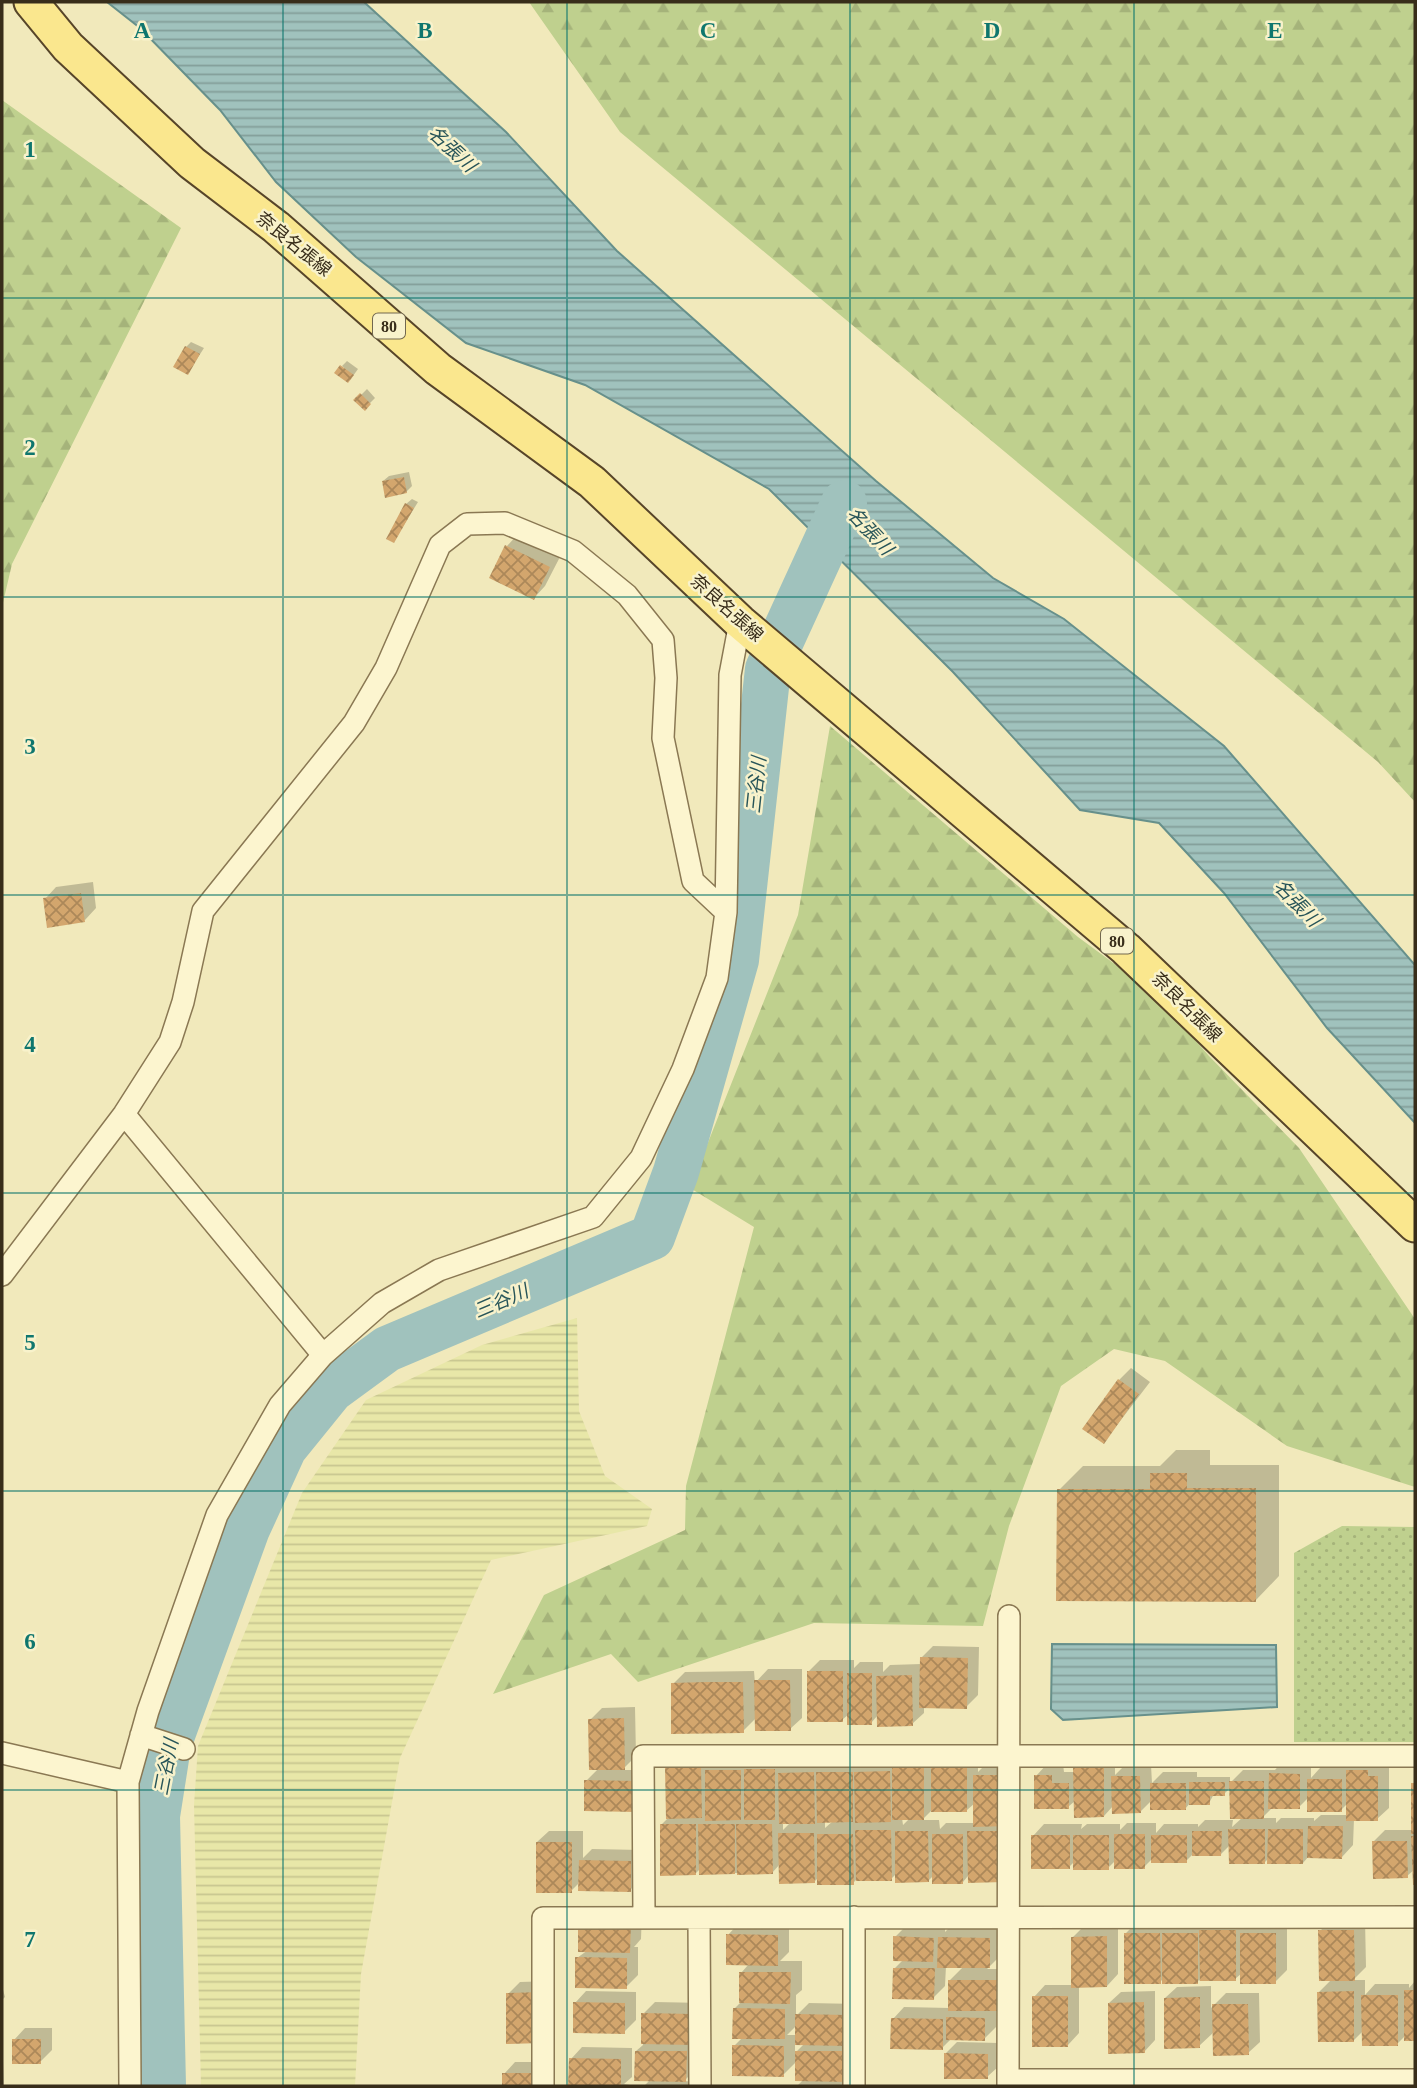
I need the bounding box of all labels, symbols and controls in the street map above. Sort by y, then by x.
text: A [134,18,151,43]
text: B [417,18,433,43]
text: C [700,18,716,43]
text: D [984,18,1000,43]
text: E [1267,18,1283,43]
water label: 名張川 [424,122,481,177]
text: 1 [24,137,36,162]
street label: 奈良名張線 [253,208,335,280]
road number: 80 [373,314,405,338]
text: 2 [24,435,36,460]
water label: 名張川 [843,503,898,560]
street label: 奈良名張線 [687,570,767,646]
text: 3 [24,734,36,759]
water label: 三谷川 [743,754,770,814]
water label: 名張川 [1270,875,1326,932]
road number: 80 [1101,928,1133,953]
street label: 奈良名張線 [1148,968,1226,1046]
text: 4 [24,1032,36,1057]
water label: 三谷川 [471,1279,533,1322]
text: 5 [24,1330,36,1355]
text: 6 [24,1629,36,1654]
water label: 三谷川 [150,1735,182,1797]
text: 7 [24,1927,36,1952]

